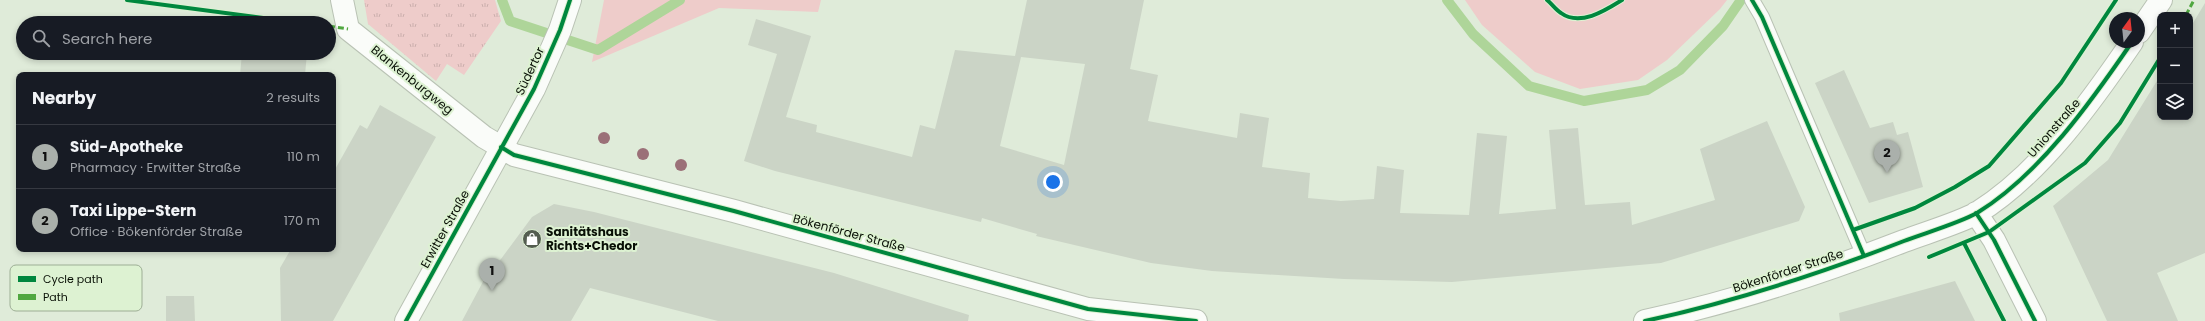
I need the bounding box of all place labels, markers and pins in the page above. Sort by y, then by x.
pin: 2 [1874,140,1900,173]
place label: Sanitätshaus Richts+Chedor [546,223,637,254]
shop icon: Sanitätshaus Richts+Chedor [521,228,543,250]
pin: 1 [479,258,505,291]

